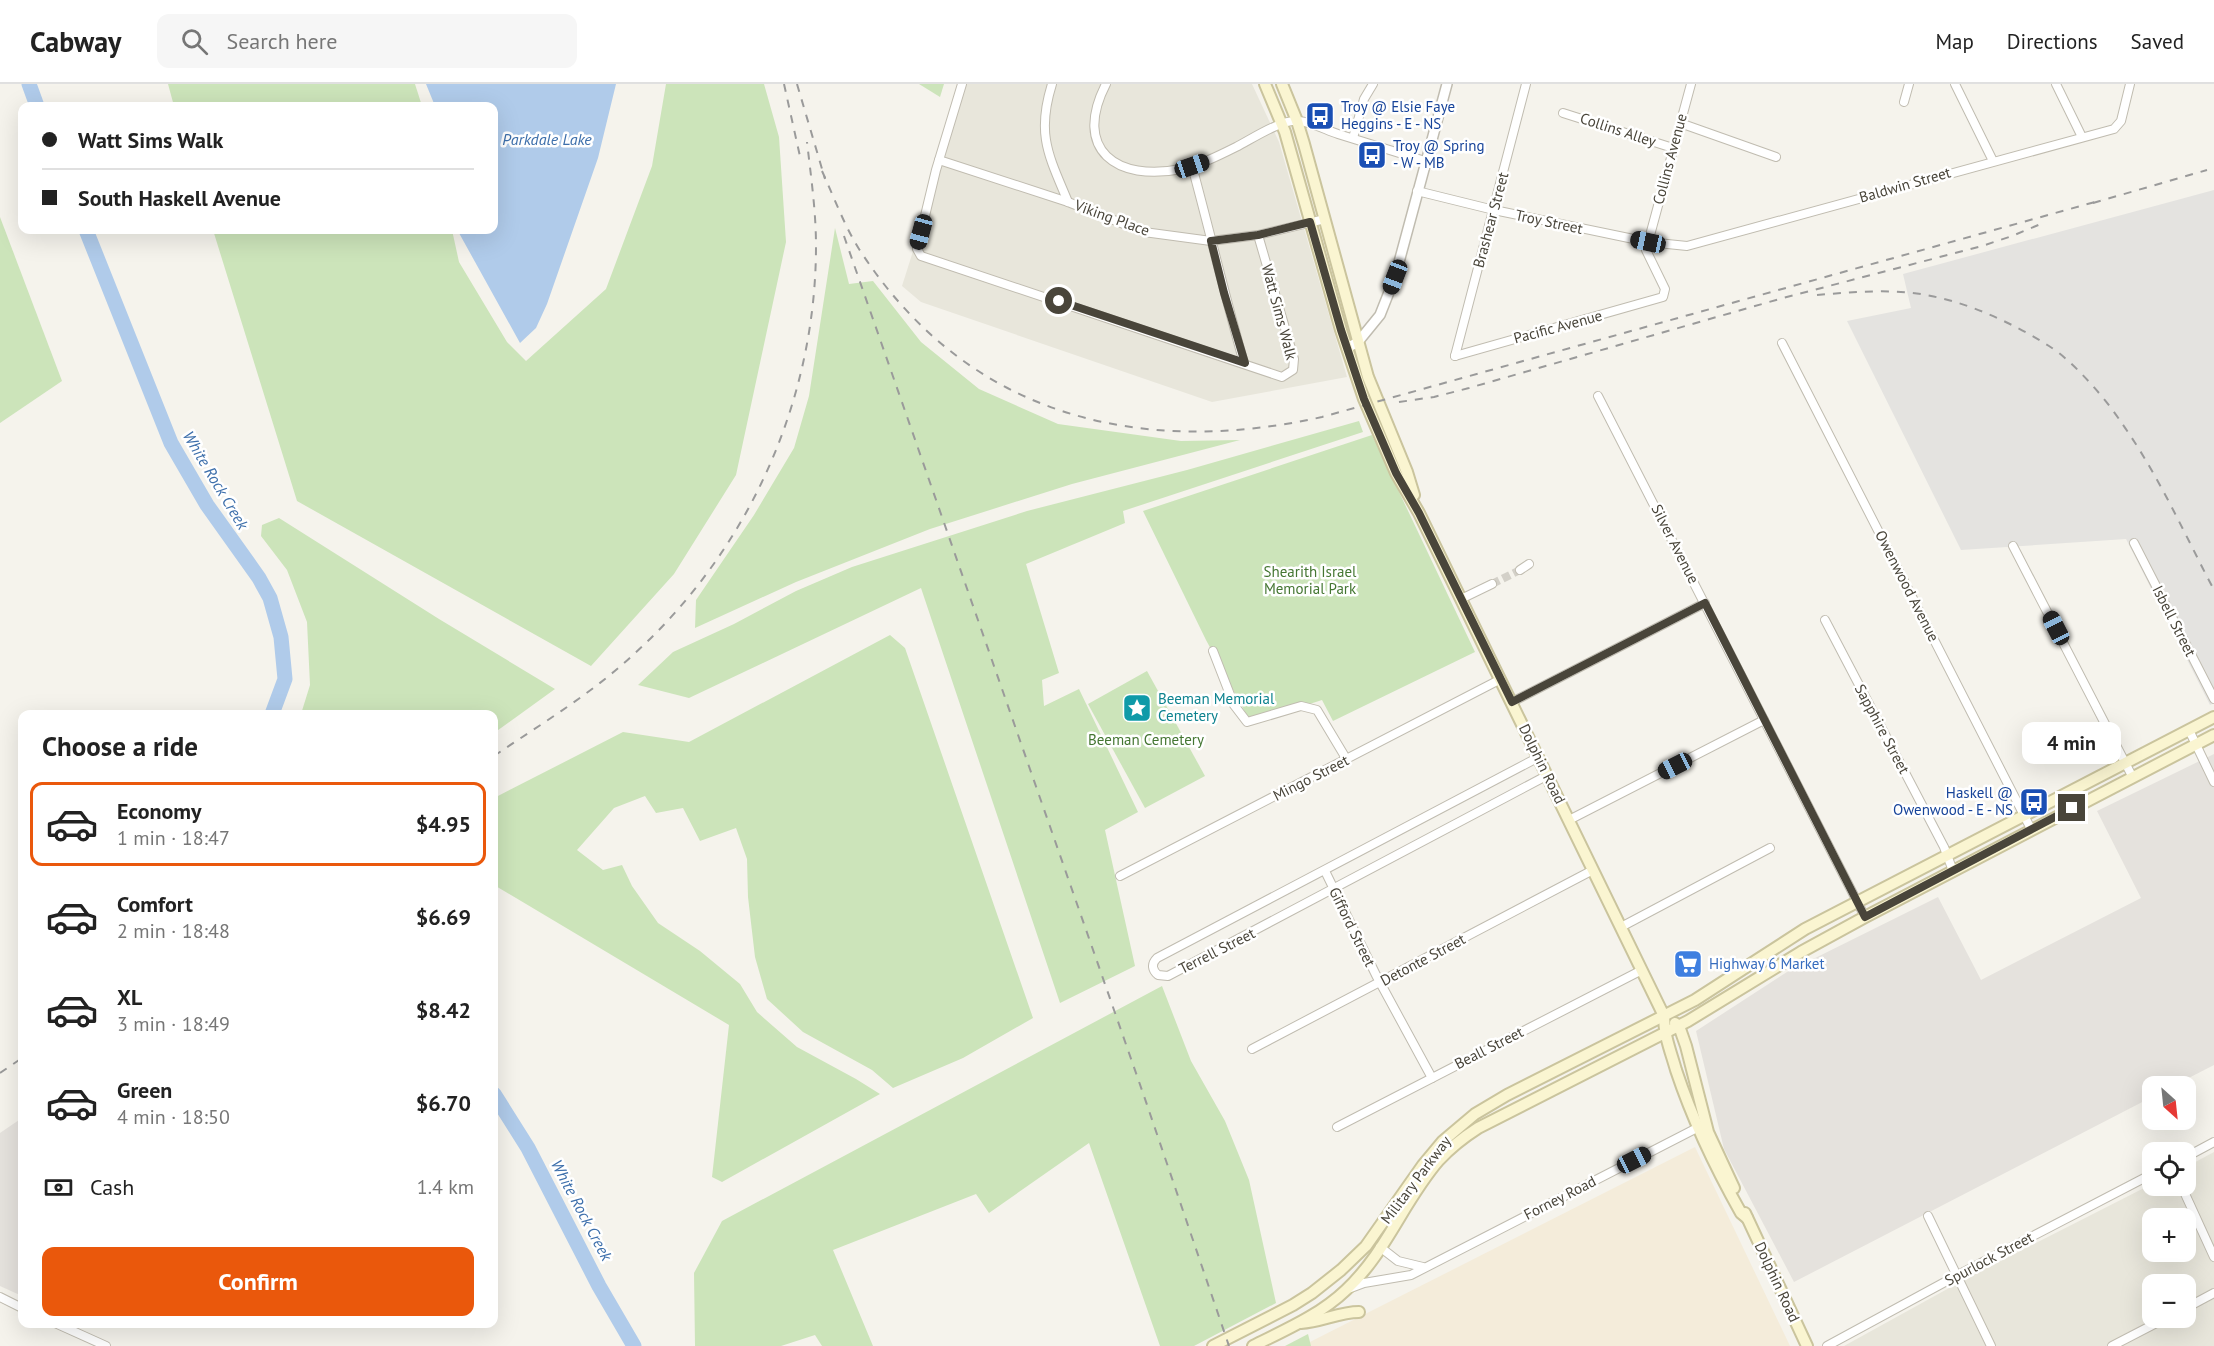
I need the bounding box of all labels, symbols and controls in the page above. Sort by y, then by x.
search box [157,14,577,68]
text: Cabway [30,23,121,60]
icon: search [178,25,211,58]
text: Search here [226,27,337,55]
text: Map [1935,28,1974,55]
text: Directions [2007,28,2098,55]
text: Saved [2131,28,2184,55]
place label: Troy @ Elsie Faye Heggins - E - NS [1341,97,1455,133]
bus stop icon: Troy @ Elsie Faye Heggins - E - NS [1304,100,1336,132]
street label: Collins Alley [1578,108,1659,151]
street label: Collins Avenue [1648,111,1691,207]
text: Watt Sims Walk [78,126,223,154]
water label: Parkdale Lake [502,129,592,149]
place label: Troy @ Spring - W - MB [1393,136,1485,172]
bus stop icon: Troy @ Spring - W - MB [1356,139,1388,171]
car [1172,152,1212,180]
street label: Baldwin Street [1857,162,1953,207]
street label: Brashear Street [1469,170,1512,270]
text: South Haskell Avenue [78,184,281,212]
street label: Viking Place [1071,195,1152,240]
street label: Troy Street [1514,205,1585,238]
car [908,212,934,252]
car [1629,229,1667,255]
car [1380,257,1410,297]
street label: Watt Sims Walk [1258,262,1302,363]
route start [1045,287,1072,314]
street label: Pacific Avenue [1511,306,1604,347]
water label: White Rock Creek [179,427,254,534]
street label: Silver Avenue [1647,501,1704,587]
street label: Owenwood Avenue [1871,527,1944,645]
park label: Shearith Israel Memorial Park [1264,562,1357,598]
street label: Isbell Street [2148,582,2200,660]
car [2040,608,2072,648]
street label: Sapphire Street [1851,681,1914,777]
place label: Beeman Memorial Cemetery [1158,689,1275,725]
place icon: Beeman Memorial Cemetery [1121,692,1153,724]
street label: Dolphin Road [1515,721,1570,807]
callout: 4 min [2022,721,2122,763]
text: Choose a ride [42,729,198,763]
park label: Beeman Cemetery [1088,730,1204,749]
text: 4 min [2047,730,2096,756]
street label: Mingo Street [1270,750,1352,805]
car [1655,750,1695,782]
place label: Haskell @ Owenwood - E - NS [1893,783,2013,819]
bus stop icon: Haskell @ Owenwood - E - NS [2018,786,2050,818]
route end [2058,794,2085,821]
icon: car [45,797,99,851]
text: Economy [117,797,201,825]
text: $4.95 [416,810,471,838]
text: 1 min · 18:47 [117,825,230,851]
street label: Gifford Street [1325,884,1380,970]
icon: car [45,890,99,944]
text: Comfort [117,890,193,918]
text: $6.69 [416,903,471,931]
text: 2 min · 18:48 [117,918,230,944]
street label: Terrell Street [1176,923,1258,978]
street label: Detonte Street [1377,929,1468,990]
supermarket icon: Highway 6 Market [1672,948,1704,980]
place label: Highway 6 Market [1709,954,1825,973]
icon: car [45,983,99,1037]
text: XL [117,983,142,1011]
text: $8.42 [416,996,471,1024]
text: 3 min · 18:49 [117,1011,230,1037]
street label: Beall Street [1451,1022,1526,1073]
icon: car [45,1076,99,1130]
text: Green [117,1076,172,1104]
north arrow [2142,1076,2196,1130]
map controls [2142,1076,2196,1328]
text: $6.70 [416,1089,471,1117]
text: 4 min · 18:50 [117,1104,230,1130]
street label: Military Parkway [1376,1132,1455,1228]
button: locate [2142,1142,2196,1196]
car [1614,1144,1654,1176]
water label: White Rock Creek [547,1156,617,1265]
icon: cash [42,1171,75,1204]
street label: Forney Road [1520,1171,1599,1224]
text: Cash [90,1173,134,1201]
text: 1.4 km [417,1174,474,1200]
button: + [2142,1208,2196,1262]
street label: Spurlock Street [1941,1227,2036,1290]
street label: Dolphin Road [1751,1239,1804,1325]
button: Confirm [42,1247,474,1316]
button: − [2142,1274,2196,1328]

